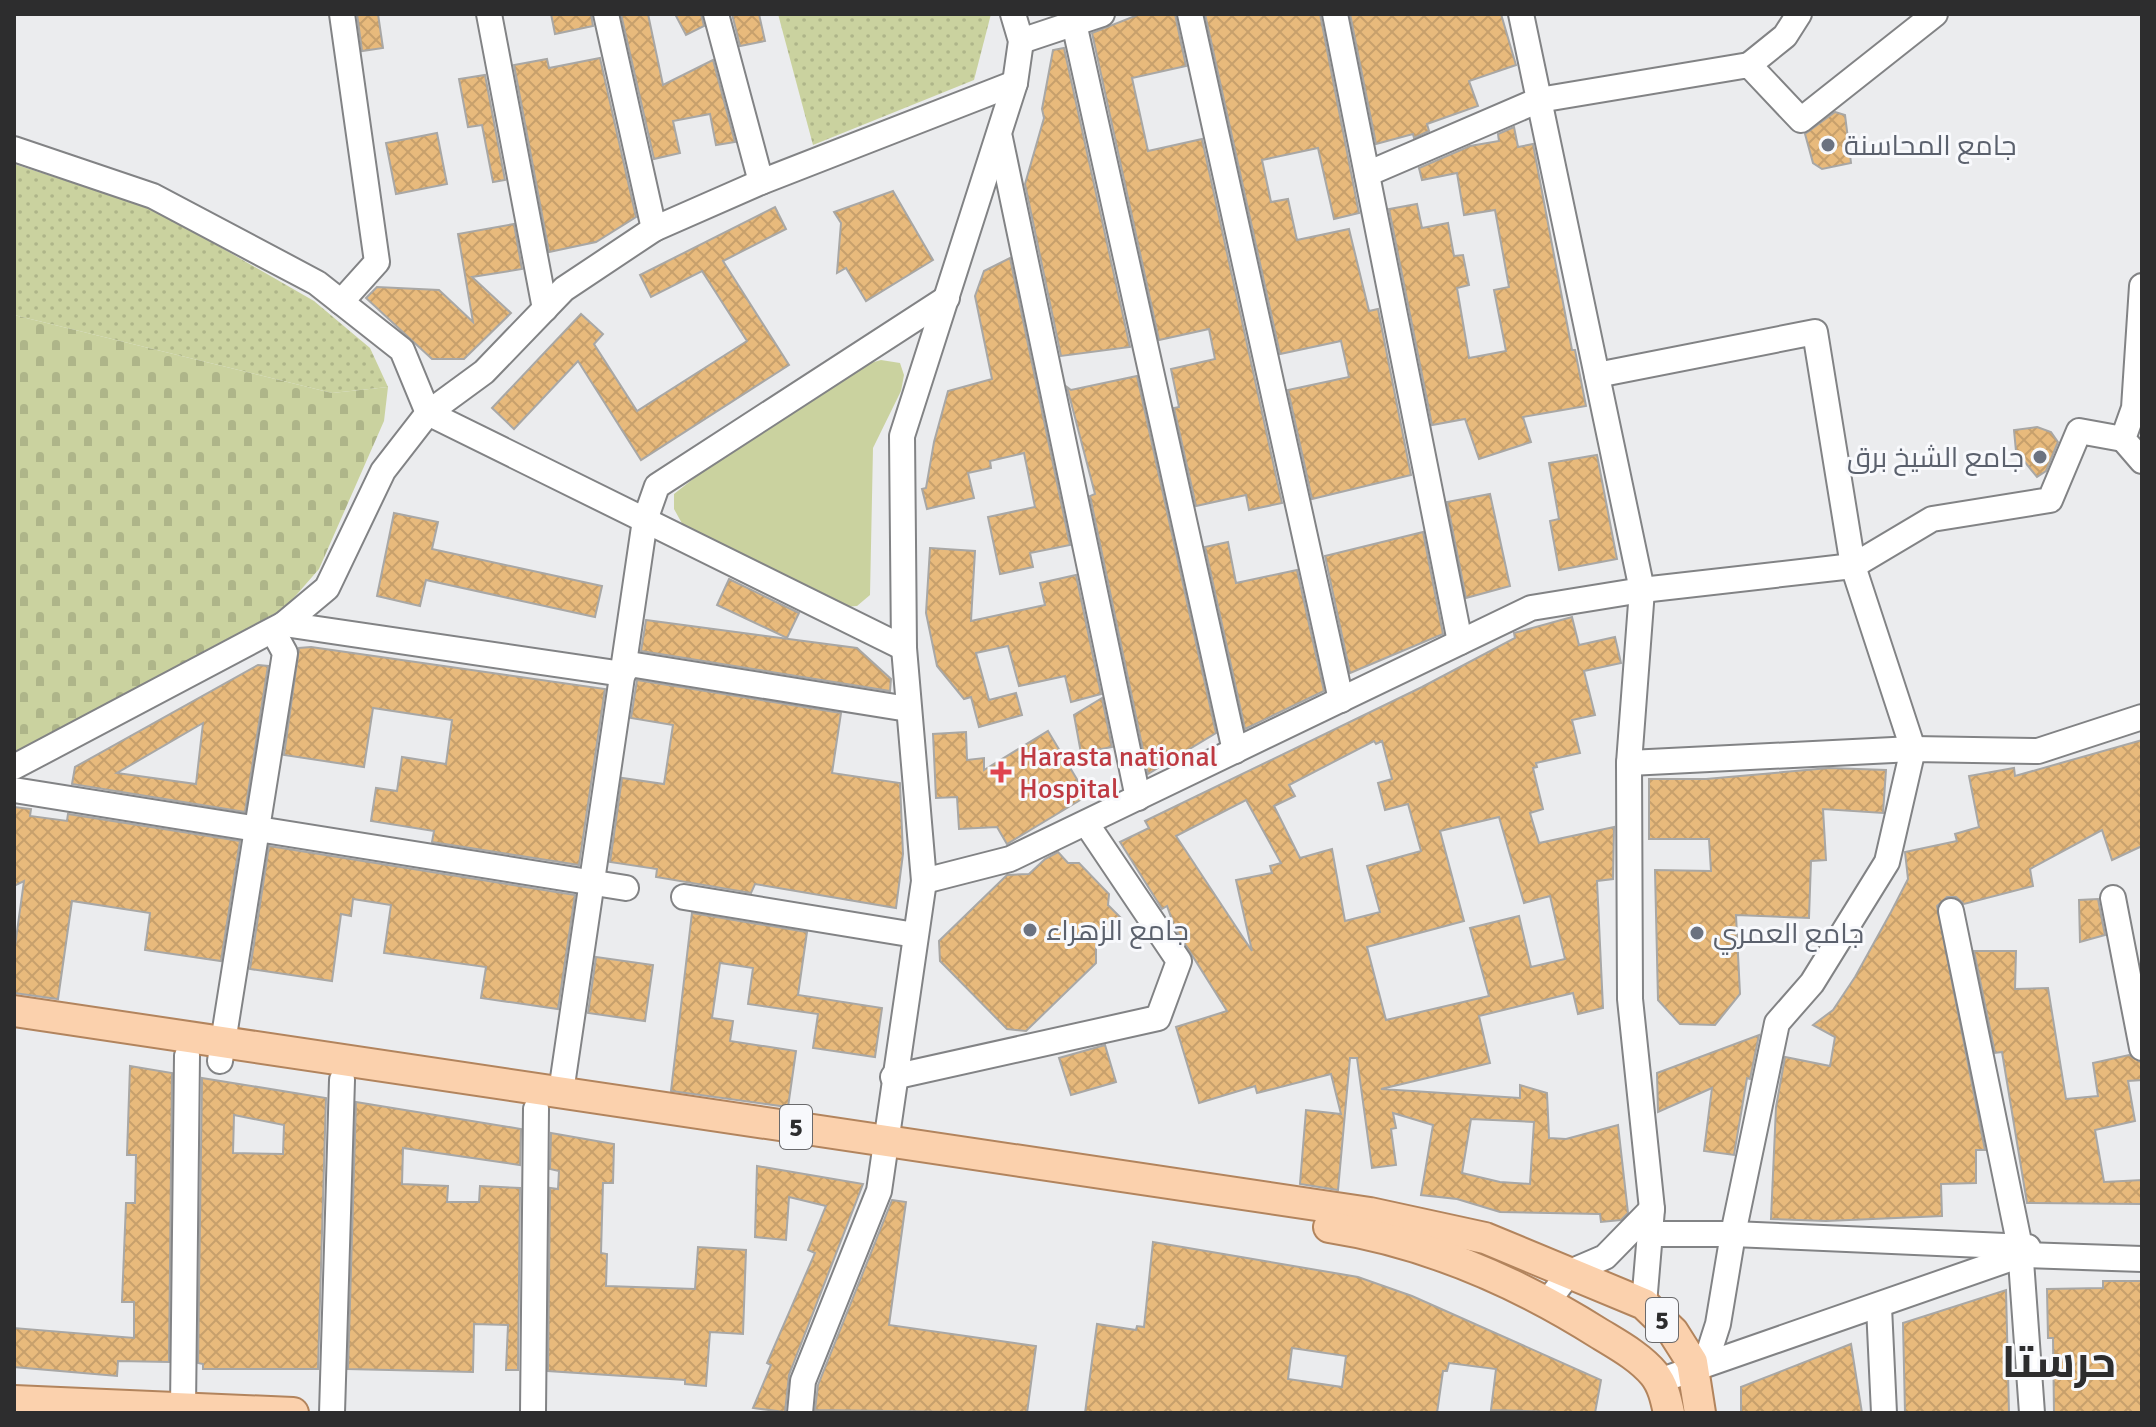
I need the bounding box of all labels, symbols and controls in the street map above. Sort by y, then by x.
place label: جامع المحاسنة [1844,129,2016,164]
marker: جامع المحاسنة [1819,136,1837,154]
place label: جامع الشيخ برق [1847,441,2024,476]
marker: جامع الشيخ برق [2031,448,2049,466]
place label: Harasta national Hospital [1019,740,1218,806]
marker: Harasta national Hospital [990,761,1012,783]
place label: جامع الزهراء [1046,914,1189,949]
place label: جامع العمري [1713,917,1864,955]
marker: جامع الزهراء [1021,921,1039,939]
marker: جامع العمري [1688,924,1706,942]
road number: 5 [780,1105,812,1149]
road number: 5 [1646,1298,1678,1342]
district label: حرستا [2002,1336,2116,1390]

